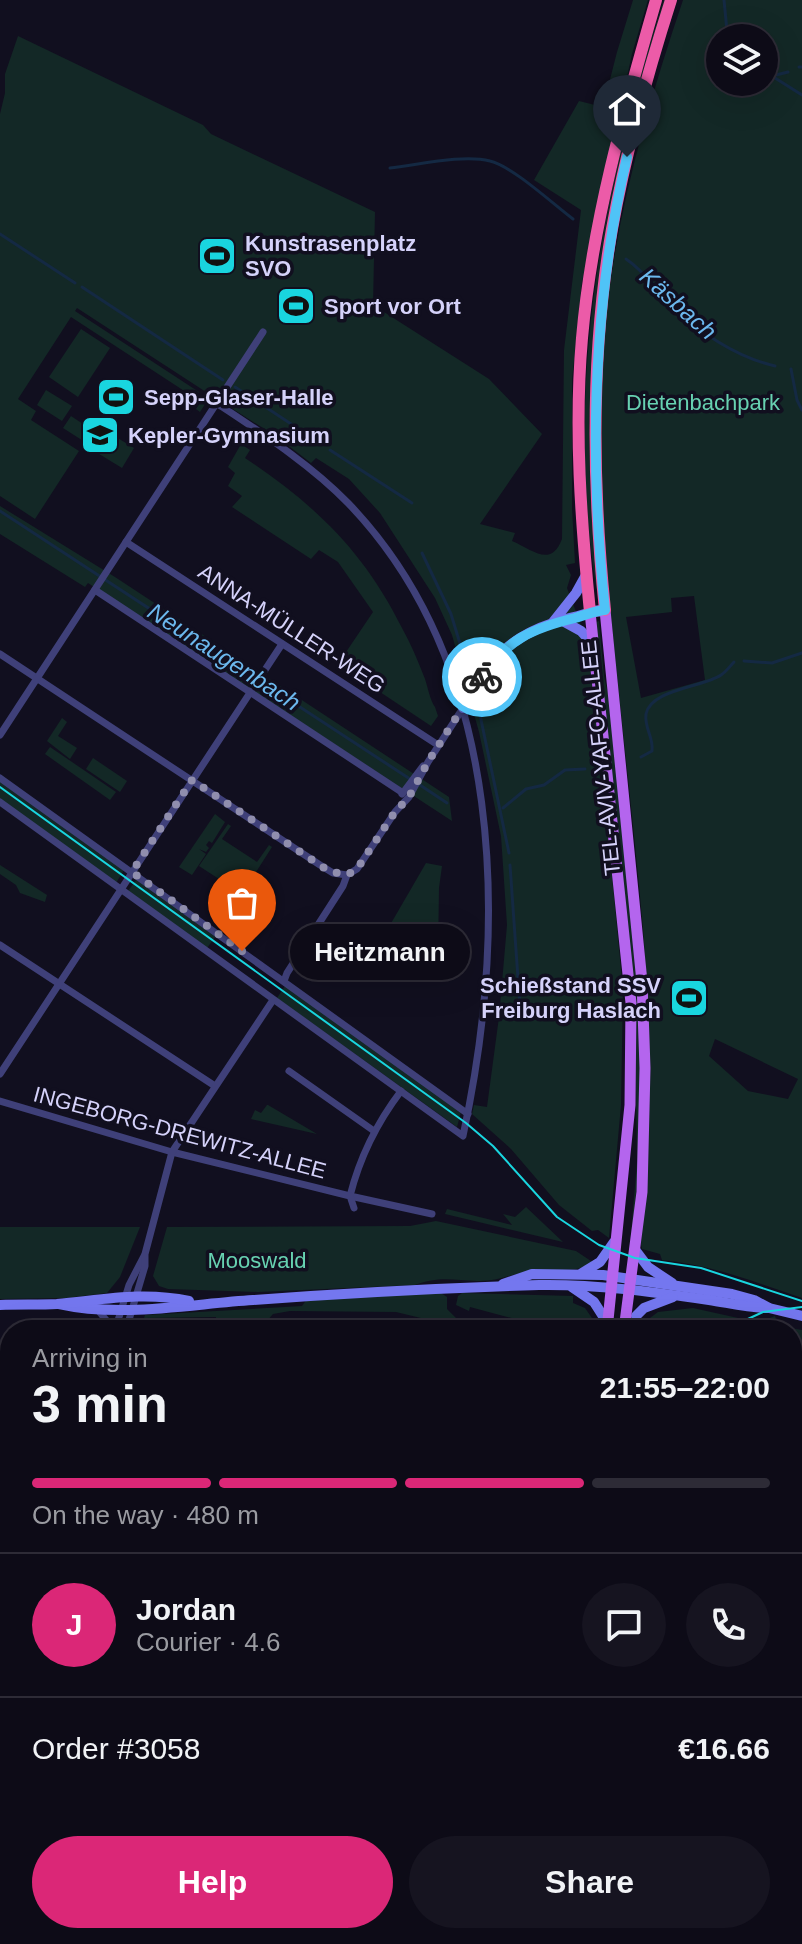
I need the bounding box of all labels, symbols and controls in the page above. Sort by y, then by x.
map controls [706,24,778,96]
button: layers [706,24,778,96]
pin [593,75,661,157]
icon: home [605,87,649,131]
place label: Kunstrasenplatz SVO [245,231,416,281]
sports icon: Kunstrasenplatz SVO [196,235,238,277]
water label: Käsbach [635,262,722,345]
sports icon: Sport vor Ort [275,285,317,327]
place label: Sport vor Ort [324,294,462,319]
sports icon: Sepp-Glaser-Halle [95,376,137,418]
place label: Sepp-Glaser-Halle [144,385,334,410]
park label: Dietenbachpark [626,390,781,415]
school or university icon: Kepler-Gymnasium [79,414,121,456]
place label: Kepler-Gymnasium [128,423,330,448]
street label: ANNA-MÜLLER-WEG [194,559,390,698]
water label: Neunaugenbach [143,597,305,716]
courier [442,637,522,717]
street label: TEL-AVIV-YAFO-ALLEE [576,639,625,877]
icon: bike [460,655,504,699]
pin [208,869,276,951]
icon: bag [220,881,264,925]
callout: Heitzmann [290,923,470,979]
text: Heitzmann [314,937,446,967]
place label: Schießstand SSV Freiburg Haslach [480,973,661,1023]
sports icon: Schießstand SSV Freiburg Haslach [668,977,710,1019]
street label: INGEBORG-DREWITZ-ALLEE [31,1081,329,1184]
park label: Mooswald [207,1248,307,1273]
text: Arriving in [32,1343,148,1373]
text: 21:55–22:00 [600,1371,770,1404]
text: 3 min [32,1375,168,1433]
text: On the way · 480 m [32,1500,259,1530]
button: chat [582,1583,666,1667]
button: phone [686,1583,770,1667]
text: Jordan [136,1593,236,1626]
text: J [66,1608,82,1641]
text: Courier · 4.6 [136,1627,281,1657]
text: Order #3058 [32,1732,200,1765]
text: €16.66 [678,1732,770,1765]
button: Help [32,1836,393,1928]
button: Share [409,1836,770,1928]

